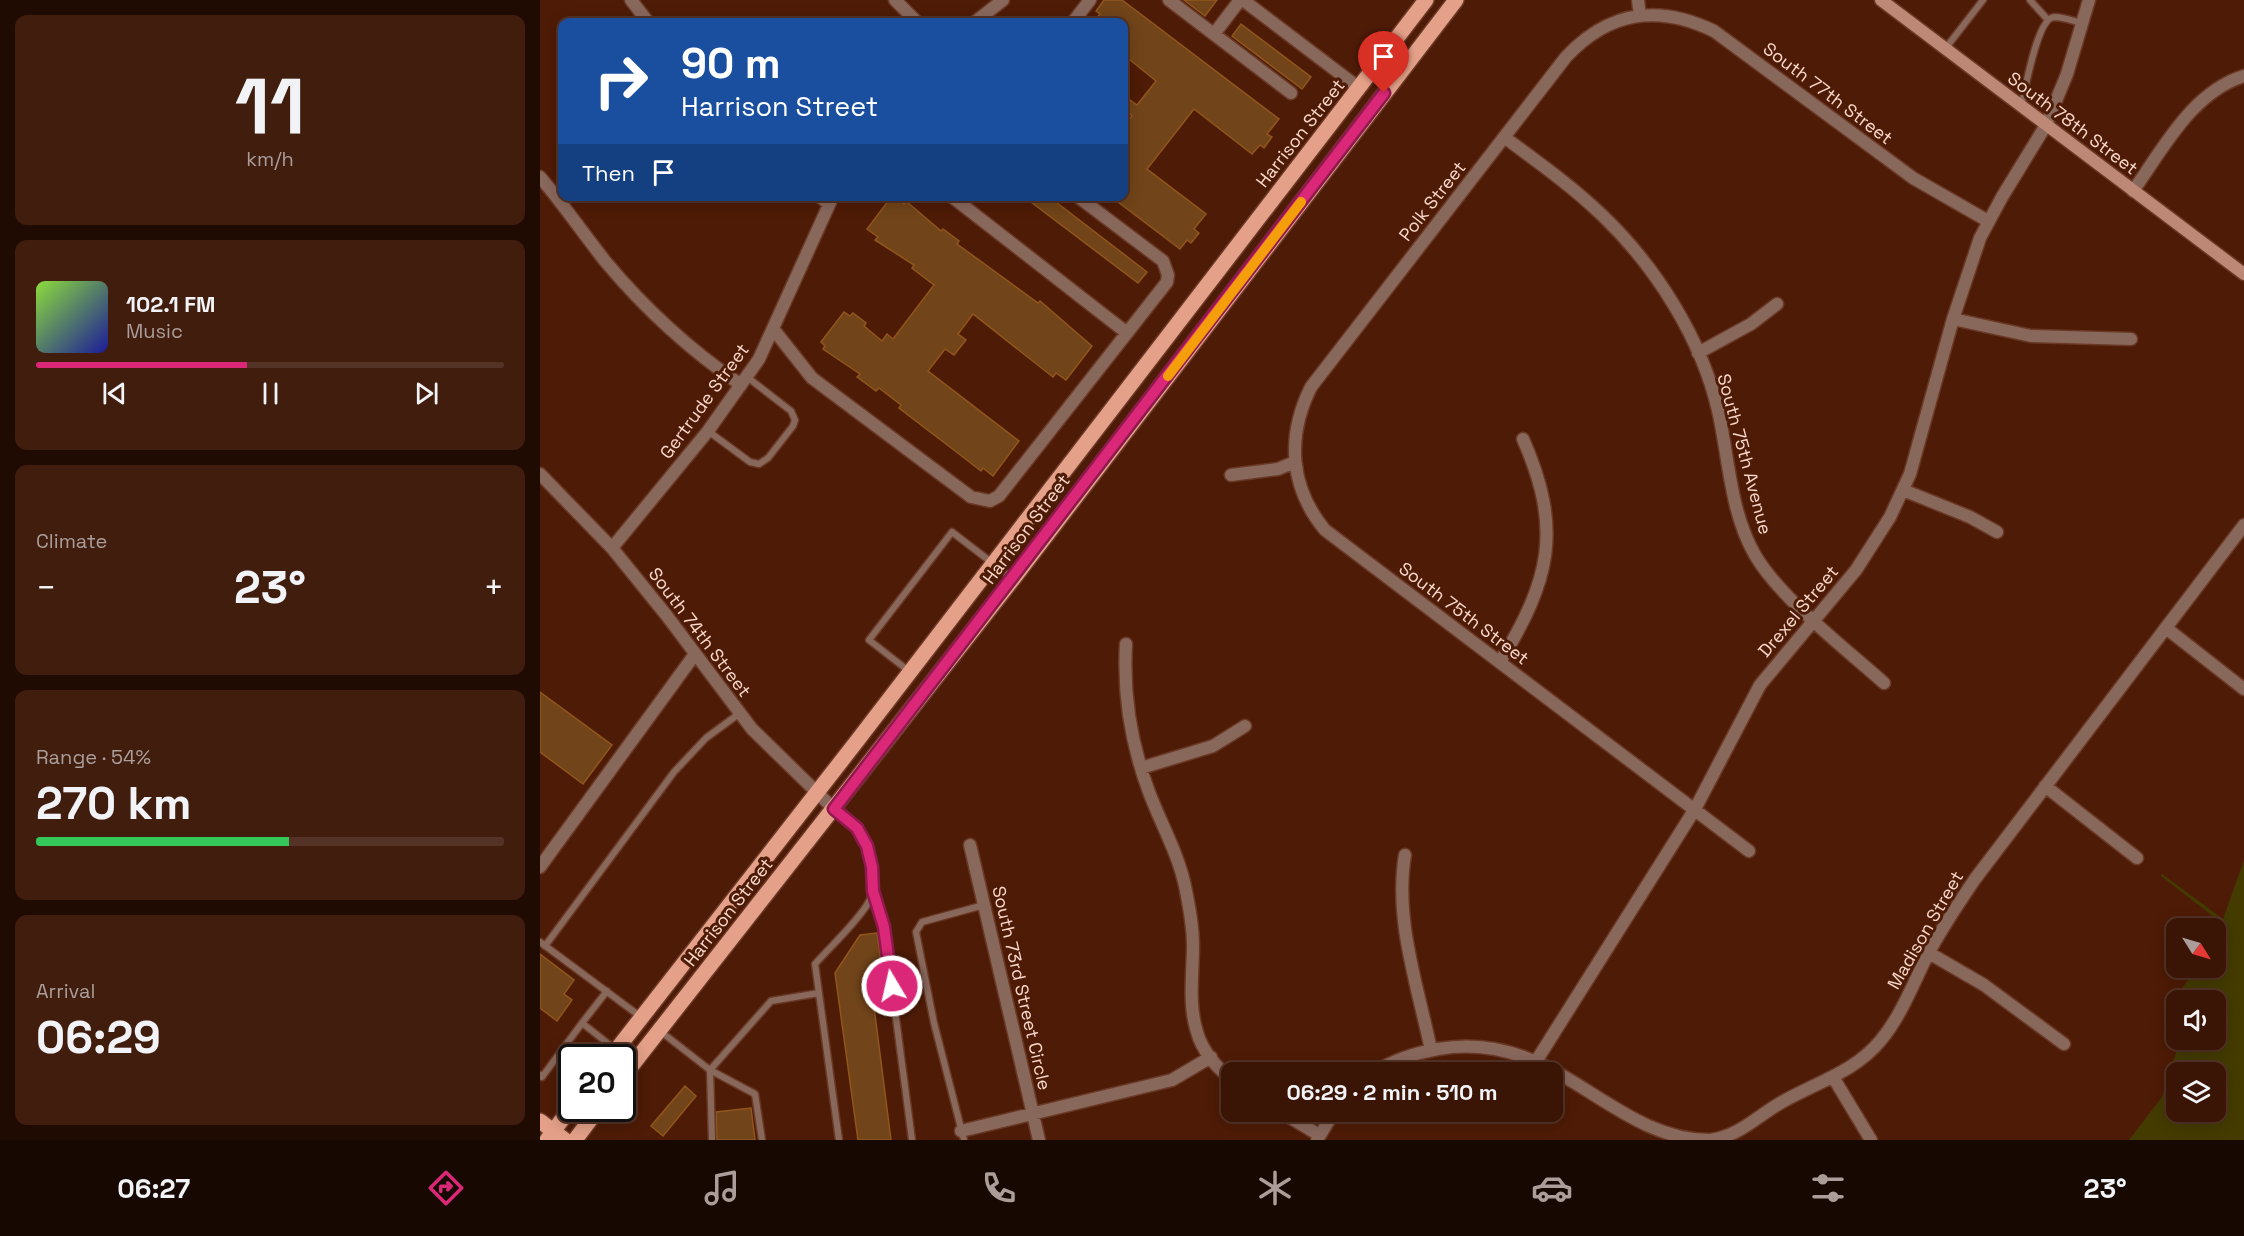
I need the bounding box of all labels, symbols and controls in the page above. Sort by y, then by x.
pin [1358,31,1409,93]
text: 90 m [681,37,781,90]
street label: South 77th Street [1759,37,1897,149]
icon: arrive [1367,40,1400,73]
icon: right [582,42,660,120]
text: 11 [235,57,305,157]
street label: South 78th Street [2003,66,2143,180]
street label: Harrison Street [1250,74,1350,192]
text: Harrison Street [681,89,878,124]
text: km/h [246,146,294,172]
icon: arrive [647,156,680,189]
street label: Polk Street [1394,156,1470,246]
text: Then [582,159,635,187]
text: 102.1 FM [126,290,215,318]
text: Music [126,318,183,344]
street label: Gertrude Street [654,339,754,463]
street label: South 75th Avenue [1712,371,1778,537]
icon: previous [98,377,131,410]
icon: pause [254,377,287,410]
icon: next [410,377,443,410]
street label: Harrison Street [977,470,1075,588]
text: Climate [36,528,107,554]
street label: South 75th Street [1394,557,1534,669]
text: 23° [234,559,306,616]
street label: Drexel Street [1753,560,1843,662]
street label: South 74th Street [644,563,756,701]
text: − [36,567,56,609]
text: + [484,567,504,609]
text: Range · 54% [36,744,151,770]
text: 270 km [36,775,191,832]
street label: Harrison Street [678,853,778,971]
street label: Madison Street [1882,867,1968,993]
street label: South 73rd Street Circle [987,884,1057,1092]
north arrow [2166,918,2226,978]
map controls [2166,918,2226,1122]
position arrow [860,954,924,1018]
text: Arrival [36,978,95,1004]
button: sound [2166,990,2226,1050]
text: 06:29 [36,1009,161,1066]
speed limit sign: 20 [558,1044,636,1122]
button: layers [2166,1062,2226,1122]
text: 06:29 · 2 min · 510 m [1286,1078,1498,1106]
icon: directions [425,1167,467,1209]
icon: music [701,1167,743,1209]
icon: phone [978,1167,1020,1209]
icon: climate [1254,1167,1296,1209]
icon: car [1531,1167,1573,1209]
icon: filters [1807,1167,1849,1209]
text: 06:27 [117,1171,190,1206]
text: 23° [2084,1171,2127,1206]

